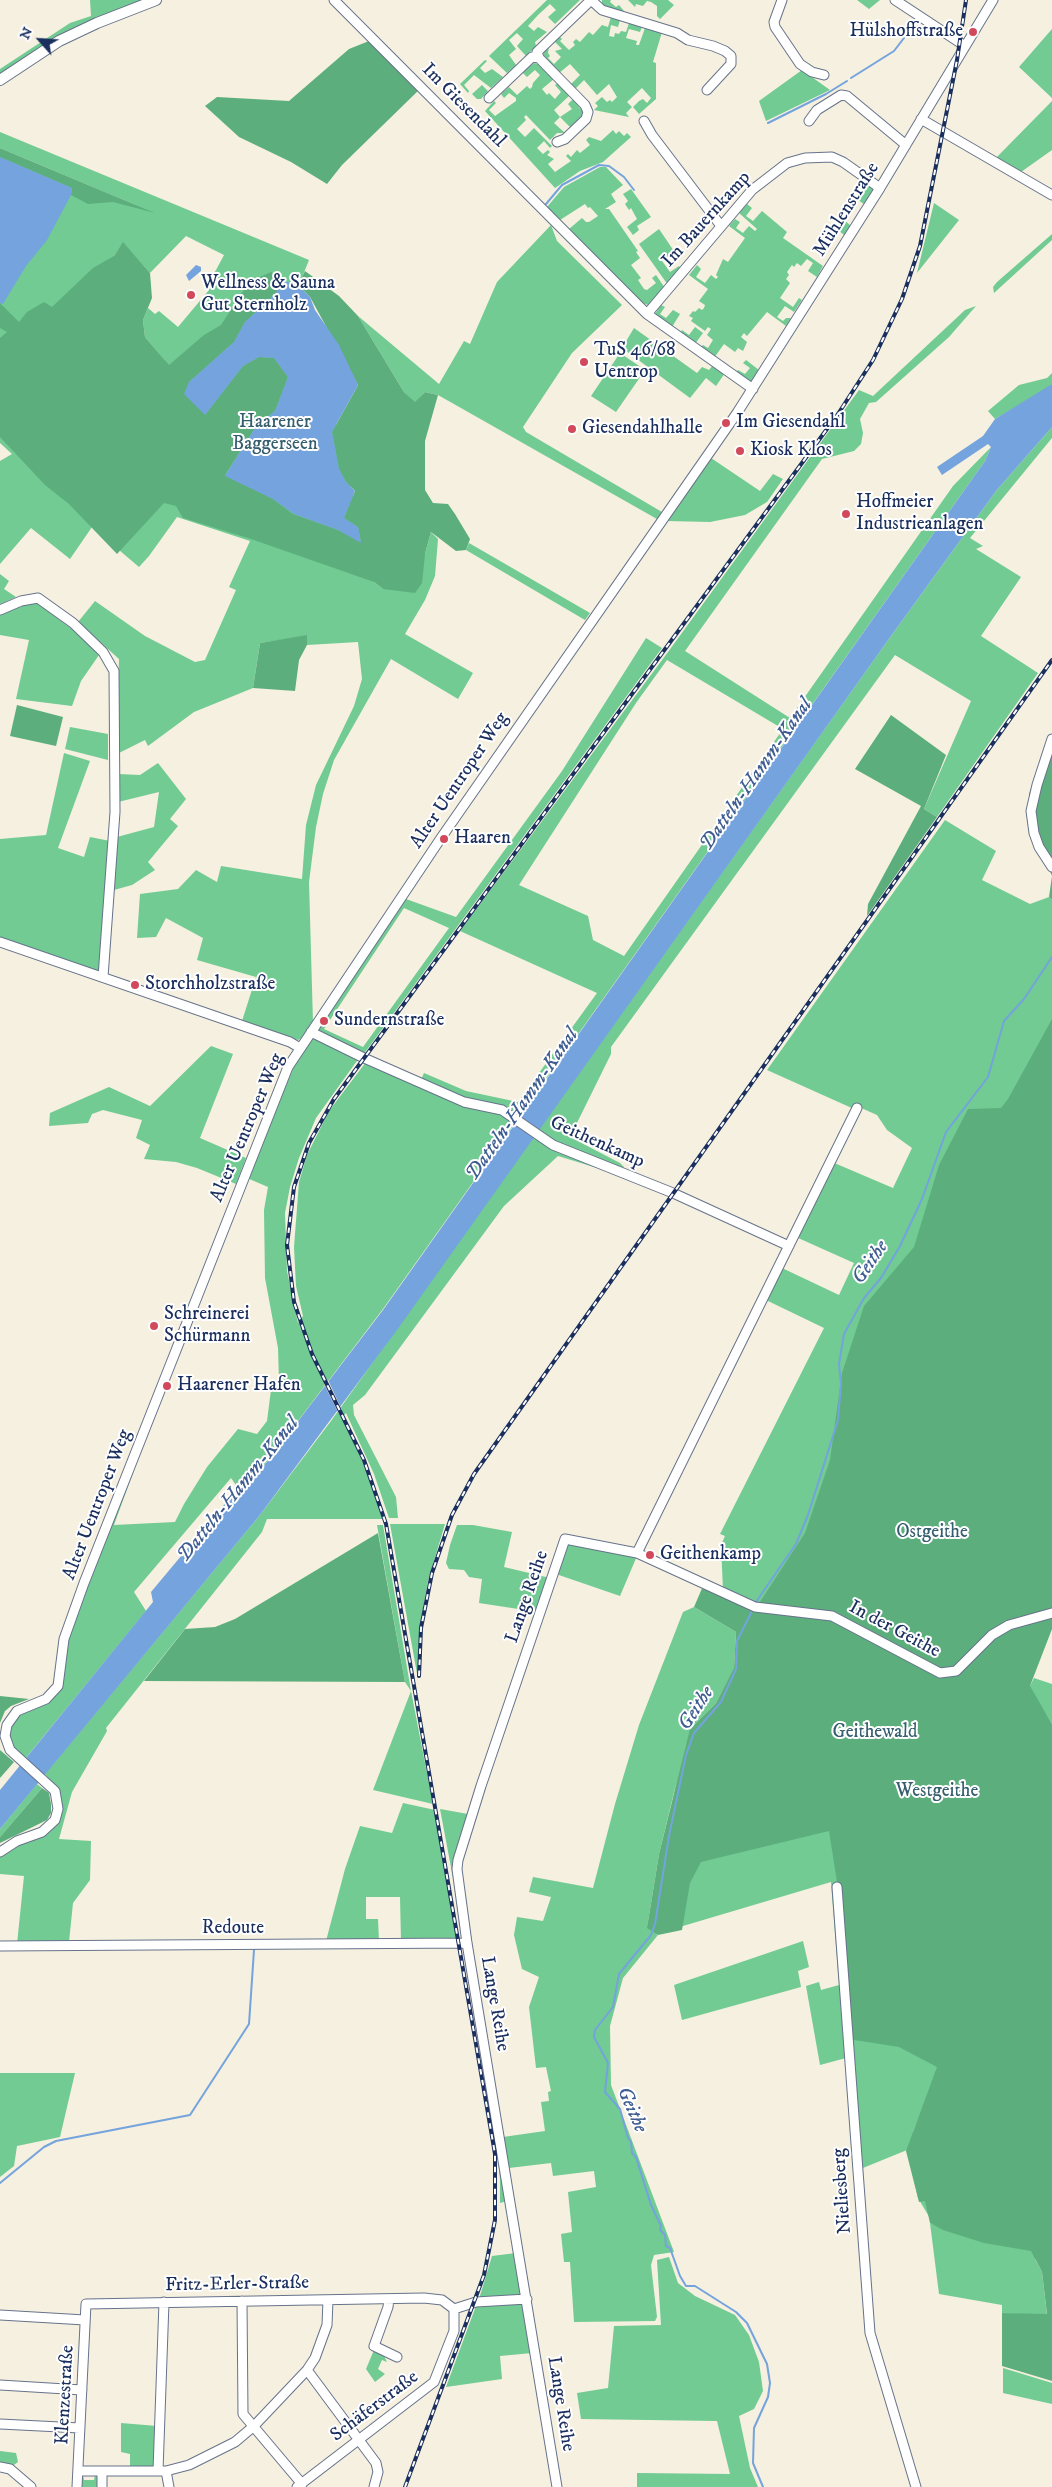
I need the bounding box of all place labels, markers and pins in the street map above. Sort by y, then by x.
place label: Hülshoffstraße [849,21,963,43]
marker: Hülshoffstraße [967,26,979,38]
place label: Wellness & Sauna Gut Sternholz [201,273,335,317]
marker: Wellness & Sauna Gut Sternholz [185,289,197,301]
place label: TuS 46/68 Uentrop [594,340,676,384]
marker: TuS 46/68 Uentrop [578,356,590,368]
place label: Im Giesendahl [736,412,846,434]
marker: Im Giesendahl [720,417,732,429]
place label: Giesendahlhalle [582,418,703,440]
marker: Giesendahlhalle [566,423,578,435]
place label: Kiosk Klos [750,440,832,462]
marker: Kiosk Klos [734,445,746,457]
place label: Hoffmeier Industrieanlagen [856,492,983,536]
marker: Hoffmeier Industrieanlagen [840,508,852,520]
place label: Haaren [454,828,511,850]
marker: Haaren [438,833,450,845]
place label: Storchholzstraße [145,974,275,996]
marker: Storchholzstraße [129,979,141,991]
place label: Sundernstraße [334,1010,444,1032]
marker: Sundernstraße [318,1015,330,1027]
place label: Schreinerei Schürmann [164,1304,250,1348]
marker: Schreinerei Schürmann [148,1320,160,1332]
place label: Haarener Hafen [177,1375,301,1397]
marker: Haarener Hafen [161,1380,173,1392]
place label: Geithenkamp [660,1544,761,1566]
marker: Geithenkamp [644,1549,656,1561]

